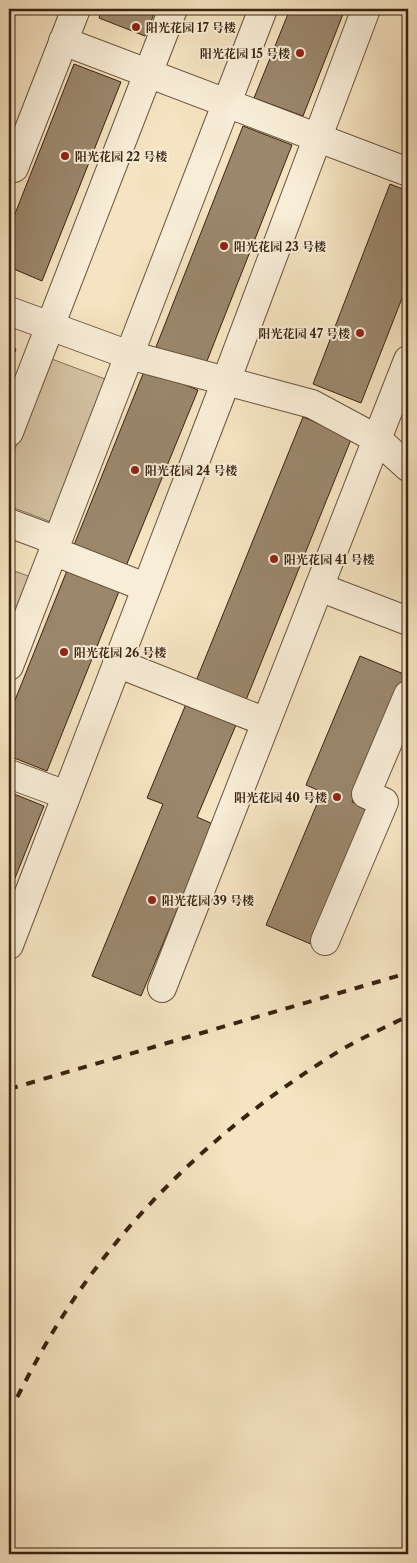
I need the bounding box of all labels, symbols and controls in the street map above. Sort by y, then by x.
place label: 阳光花园 17 号楼 [146,20,236,35]
marker: 阳光花园 17 号楼 [130,21,142,33]
place label: 阳光花园 15 号楼 [200,46,290,61]
marker: 阳光花园 15 号楼 [294,47,306,59]
place label: 阳光花园 22 号楼 [75,149,167,164]
marker: 阳光花园 22 号楼 [59,150,71,162]
place label: 阳光花园 23 号楼 [234,239,326,254]
marker: 阳光花园 23 号楼 [218,240,230,252]
place label: 阳光花园 47 号楼 [259,326,350,341]
marker: 阳光花园 47 号楼 [354,327,366,339]
place label: 阳光花园 24 号楼 [145,463,237,478]
marker: 阳光花园 24 号楼 [129,464,141,476]
place label: 阳光花园 41 号楼 [284,552,375,567]
marker: 阳光花园 41 号楼 [268,553,280,565]
place label: 阳光花园 26 号楼 [74,645,166,660]
marker: 阳光花园 26 号楼 [58,646,70,658]
place label: 阳光花园 40 号楼 [234,790,327,805]
marker: 阳光花园 40 号楼 [331,791,343,803]
place label: 阳光花园 39 号楼 [162,893,254,908]
marker: 阳光花园 39 号楼 [146,894,158,906]

